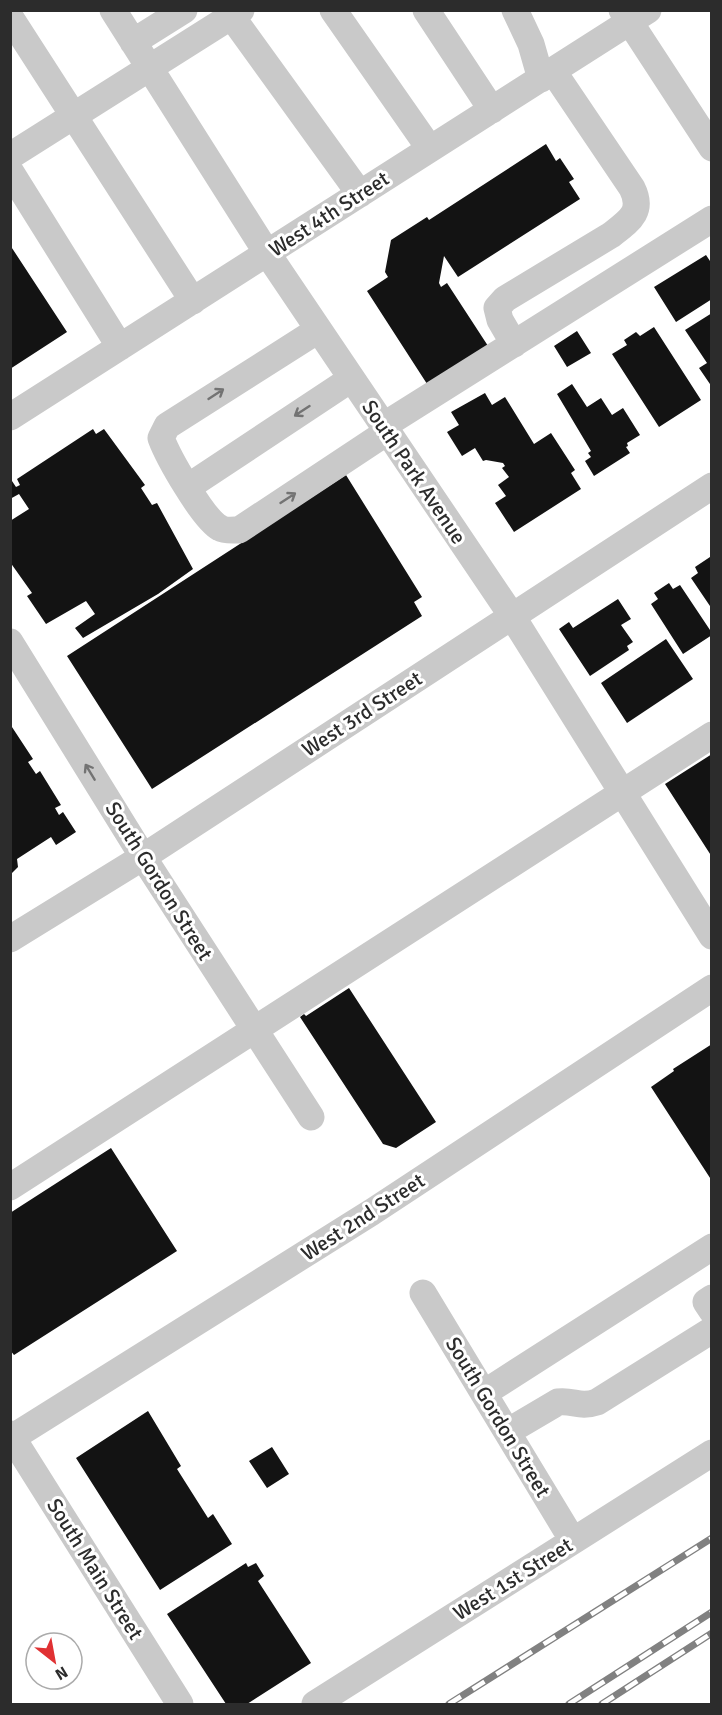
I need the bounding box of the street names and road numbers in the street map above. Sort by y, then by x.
street label: West 4th Street [264,165,394,263]
street label: South Park Avenue [356,395,472,549]
street label: West 3rd Street [297,666,427,762]
street label: South Gordon Street [100,797,218,965]
street label: West 2nd Street [296,1167,430,1267]
street label: South Gordon Street [440,1332,556,1502]
street label: South Main Street [41,1494,149,1644]
street label: West 1st Street [448,1532,578,1626]

